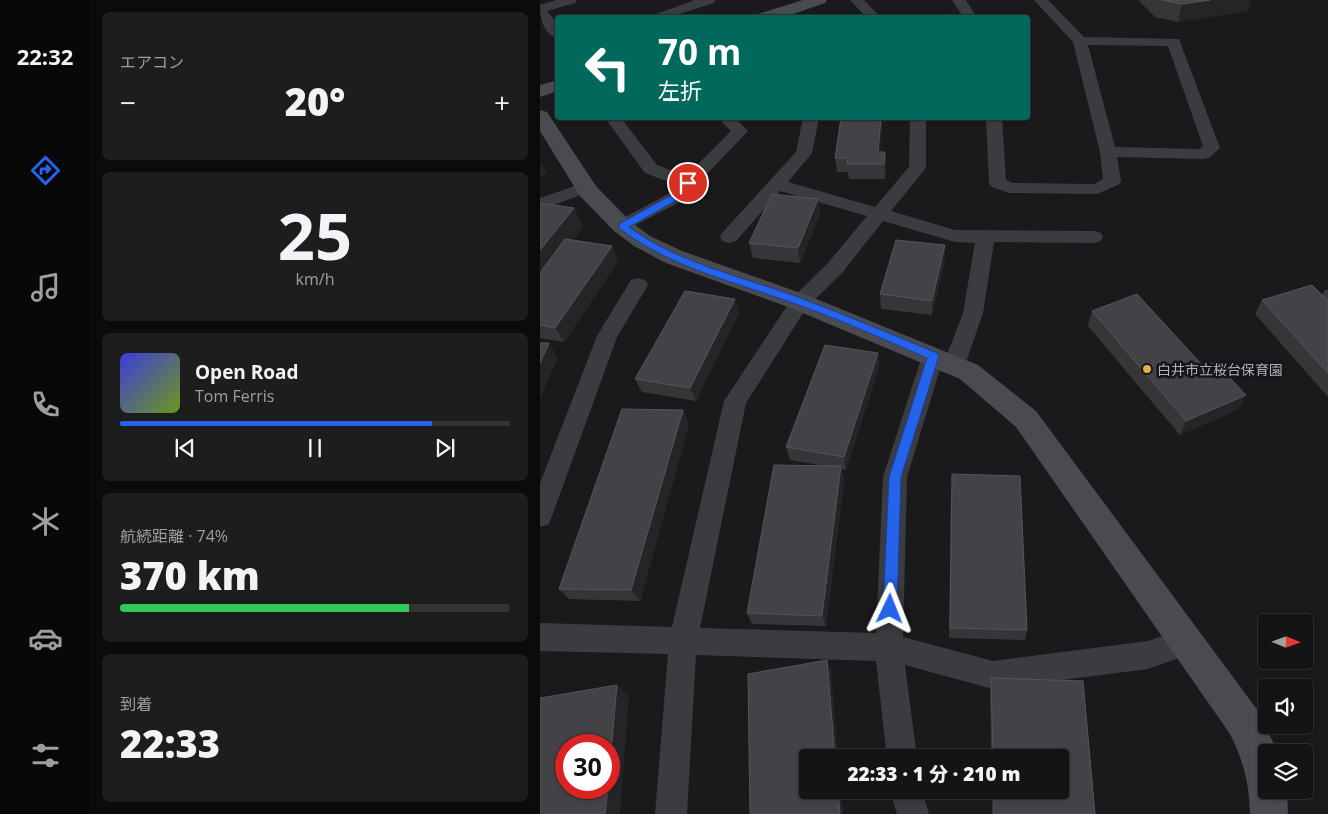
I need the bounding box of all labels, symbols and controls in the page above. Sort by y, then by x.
text: 70 m [658,28,741,75]
icon: left [575,35,640,100]
text: 22:32 [17,41,73,71]
text: エアコン [120,51,184,73]
text: 20° [285,75,345,127]
text: 左折 [658,75,702,105]
text: − [120,83,136,121]
text: + [494,83,510,121]
icon: directions [28,153,63,188]
pin [667,162,709,204]
icon: arrive [674,169,702,197]
text: 25 [278,191,352,279]
text: km/h [296,268,334,290]
icon: music [28,270,63,305]
text: Open Road [195,359,299,385]
place label: 白井市立桜台保育園 [1157,360,1283,379]
marker: 白井市立桜台保育園 [1141,363,1153,375]
text: Tom Ferris [195,385,274,407]
icon: phone [28,387,63,422]
icon: previous [171,434,199,462]
icon: pause [301,434,329,462]
icon: next [431,434,459,462]
icon: climate [28,504,63,539]
text: 航続距離 · 74% [120,525,228,547]
text: 370 km [120,549,260,601]
position arrow [863,582,915,634]
north arrow [1258,614,1312,669]
map controls [1258,614,1313,799]
icon: car [28,621,63,656]
button: sound [1258,679,1313,734]
text: 到着 [120,693,152,715]
text: 22:33 [120,717,220,769]
speed limit sign: 30 [555,734,620,799]
icon: filters [28,738,63,773]
button: layers [1258,744,1313,799]
text: 22:33 · 1 分 · 210 m [847,761,1021,787]

